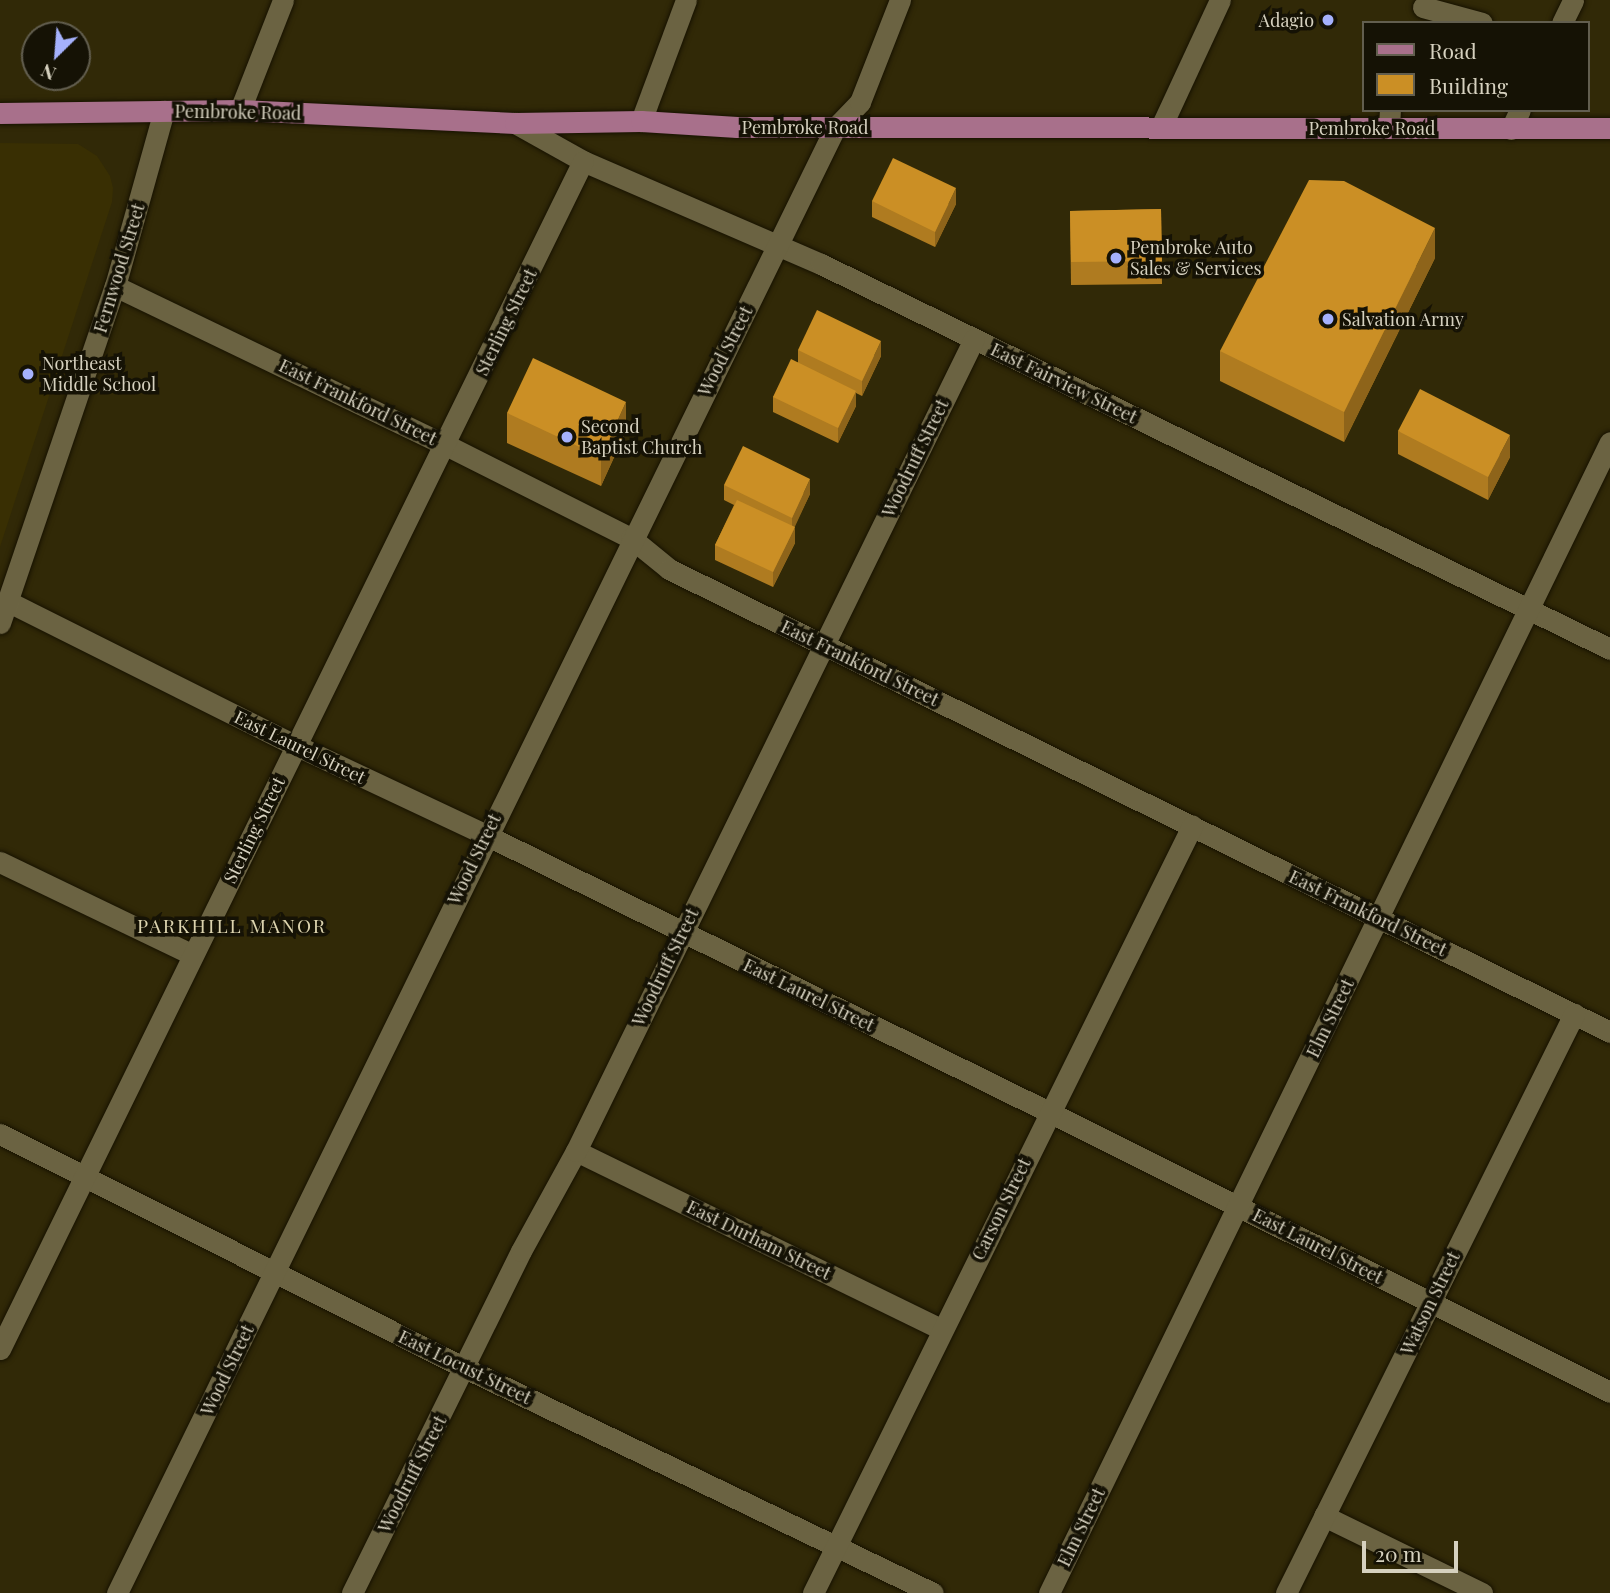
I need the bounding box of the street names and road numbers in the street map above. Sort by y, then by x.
street label: Pembroke Road [174,100,302,124]
street label: Pembroke Road [742,116,868,138]
street label: Pembroke Road [1309,117,1435,139]
street label: Fernwood Street [89,201,149,335]
street label: Sterling Street [471,265,541,379]
street label: Wood Street [693,302,757,400]
street label: East Fairview Street [987,338,1141,428]
street label: East Frankford Street [275,354,441,450]
street label: Woodruff Street [877,396,953,520]
street label: East Frankford Street [777,615,943,711]
street label: East Laurel Street [231,706,369,788]
street label: Sterling Street [219,773,289,887]
street label: Wood Street [443,810,505,908]
street label: East Frankford Street [1285,865,1451,961]
street label: Woodruff Street [627,905,703,1029]
street label: East Laurel Street [740,954,878,1036]
street label: Elm Street [1302,975,1358,1061]
street label: Carson Street [967,1154,1035,1264]
street label: East Durham Street [683,1196,835,1284]
street label: East Laurel Street [1249,1204,1387,1288]
street label: Watson Street [1396,1248,1464,1358]
street label: Wood Street [196,1321,258,1419]
street label: East Locust Street [395,1325,535,1409]
street label: Woodruff Street [373,1412,451,1536]
street label: Elm Street [1053,1484,1109,1570]

